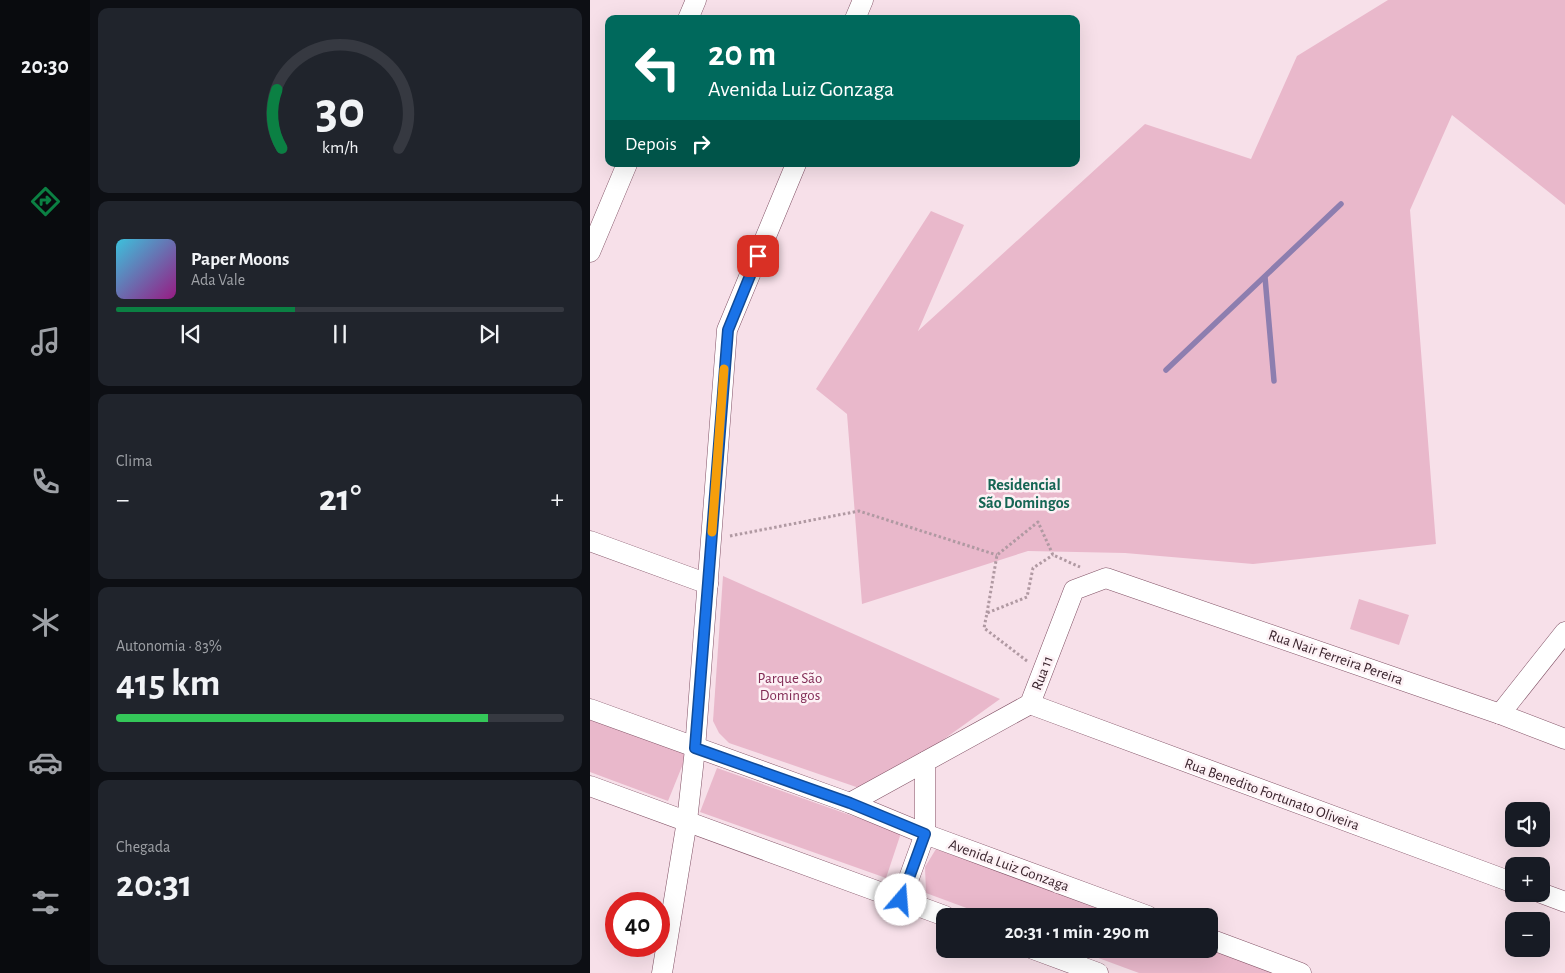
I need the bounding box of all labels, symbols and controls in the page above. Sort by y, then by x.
icon: left [625,35,690,100]
text: 20 m [708,37,776,72]
text: 20:30 [21,55,69,77]
text: Avenida Luiz Gonzaga [708,78,894,100]
text: 30 [315,85,365,137]
icon: right [687,130,715,158]
text: Depois [625,135,677,154]
text: km/h [322,139,358,157]
icon: directions [28,184,63,219]
pin [737,235,779,277]
icon: arrive [744,242,772,270]
text: Paper Moons [191,250,289,269]
text: Ada Vale [191,272,245,288]
icon: previous [177,320,205,348]
icon: pause [326,320,354,348]
icon: next [475,320,503,348]
icon: music [28,324,63,359]
text: Clima [116,453,152,469]
icon: phone [28,464,63,499]
district label: Residencial São Domingos [978,477,1070,511]
text: 21° [319,480,361,518]
text: − [116,486,129,514]
text: + [551,486,564,514]
icon: climate [28,605,63,640]
street label: Rua Nair Ferreira Pereira [1267,627,1405,688]
text: Autonomia · 83% [116,638,222,654]
street label: Rua 11 [1029,654,1056,692]
text: 415 km [116,665,220,703]
park label: Parque São Domingos [758,671,822,703]
icon: car [28,745,63,780]
street label: Rua Benedito Fortunato Oliveira [1182,756,1361,833]
map controls [1505,802,1550,957]
button: sound [1505,802,1550,847]
street label: Avenida Luiz Gonzaga [947,837,1071,894]
text: Chegada [116,839,171,855]
button: + [1505,857,1550,902]
text: 20:31 [116,866,192,904]
position arrow [874,873,926,925]
icon: filters [28,885,63,920]
speed limit sign: 40 [605,892,670,957]
button: − [1505,912,1550,957]
text: 20:31 · 1 min · 290 m [1005,923,1149,942]

